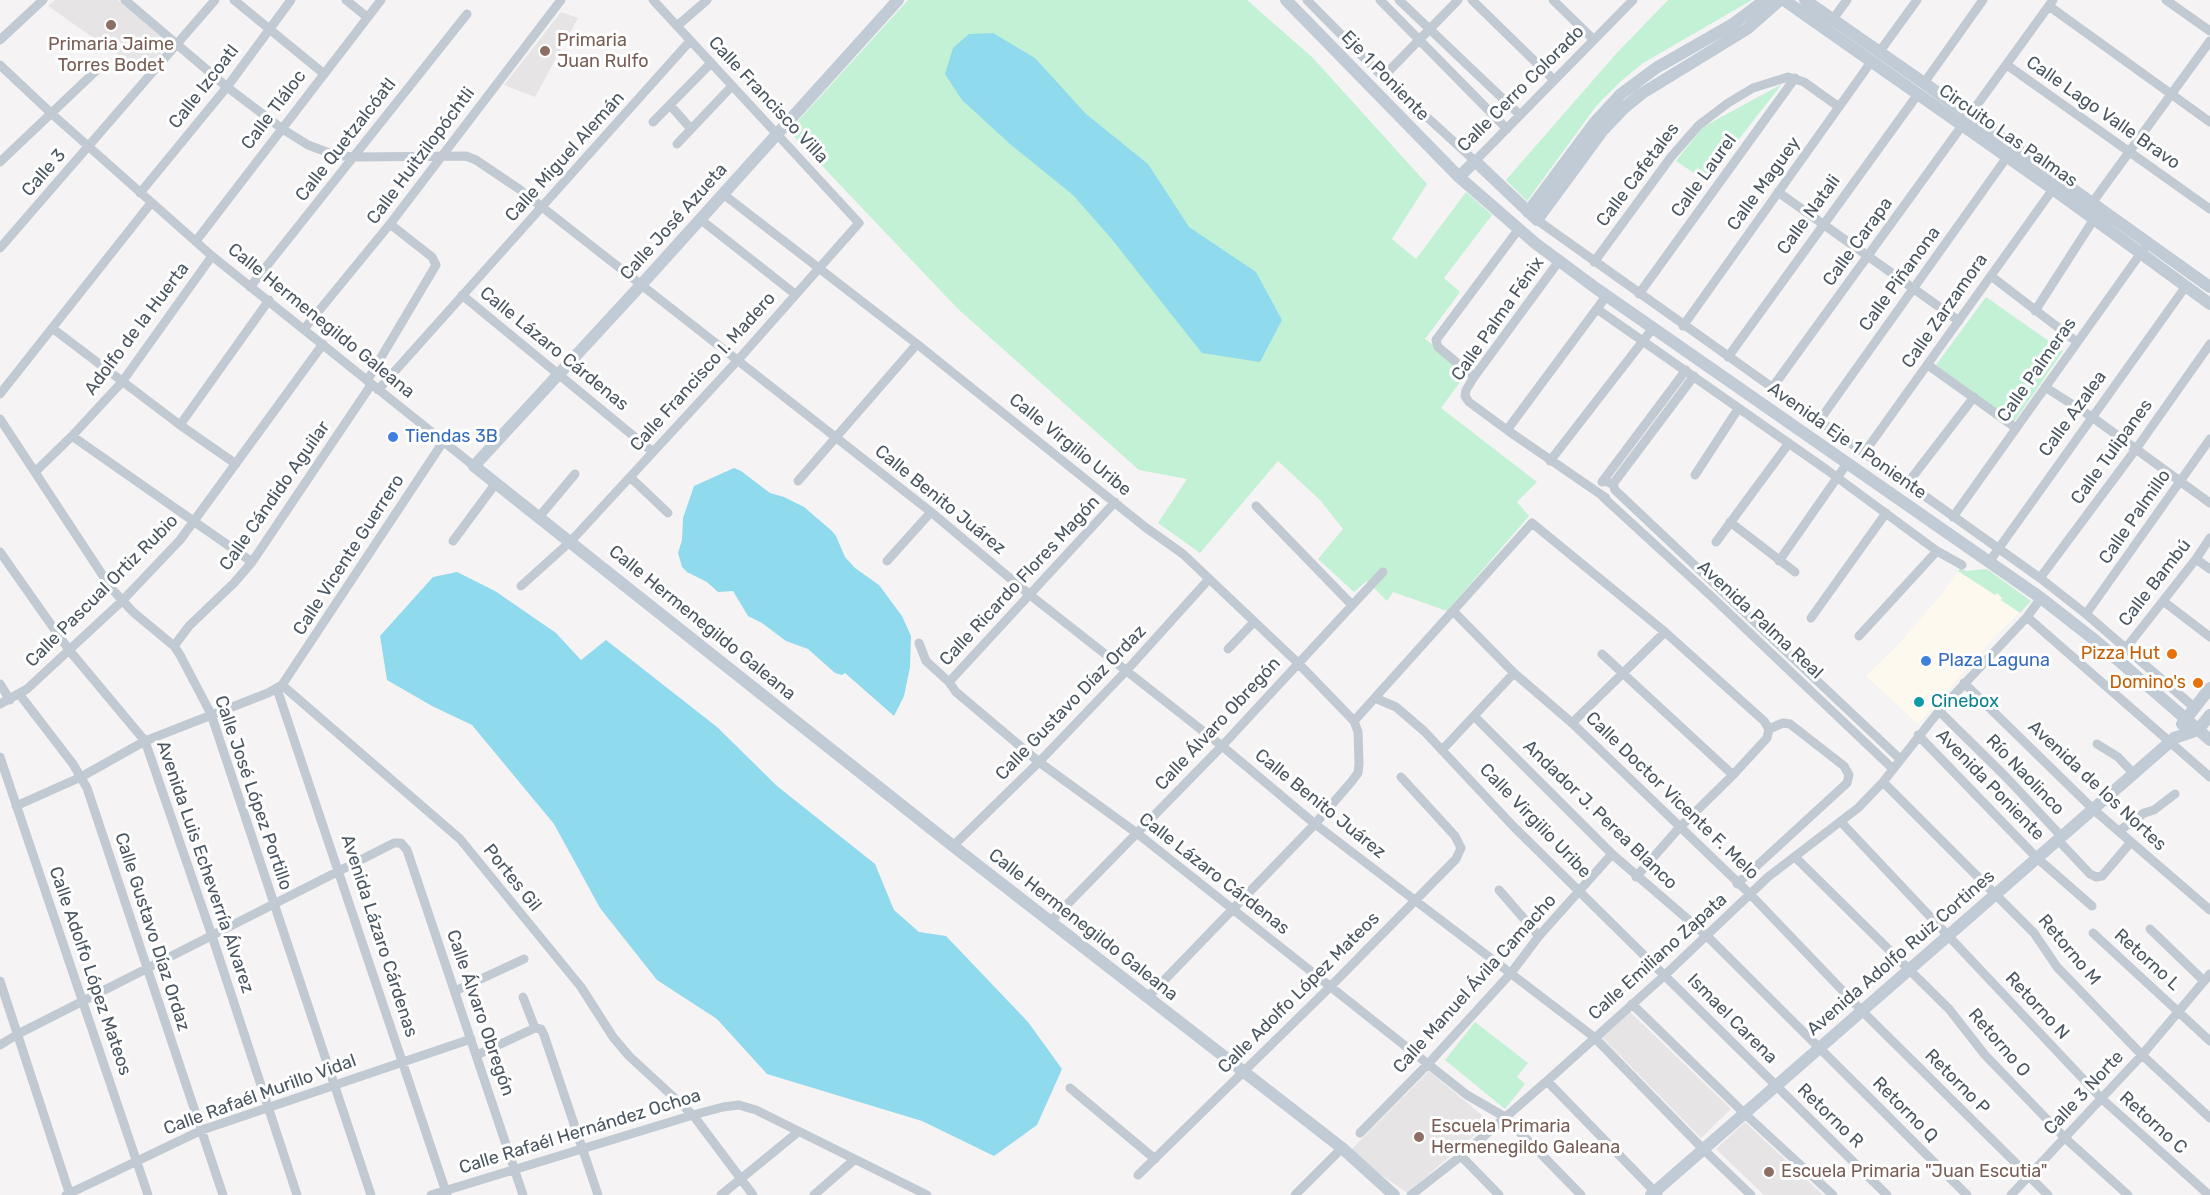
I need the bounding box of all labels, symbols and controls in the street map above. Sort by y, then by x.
marker: Primaria Jaime Torres Bodet [104,18,118,32]
street label: Calle Cerro Colorado [1453,21,1589,157]
street label: Eje 1 Poniente [1336,26,1434,126]
place label: Primaria Juan Rulfo [557,30,649,72]
street label: Calle Francisco Villa [704,32,832,168]
place label: Primaria Jaime Torres Bodet [48,34,174,76]
street label: Calle Izcoatl [165,41,243,133]
marker: Primaria Juan Rulfo [538,44,552,58]
street label: Calle Lago Valle Bravo [2022,52,2184,174]
street label: Calle Tláloc [237,66,311,154]
street label: Calle Quetzalcóatl [291,74,401,206]
street label: Circuito Las Palmas [1934,80,2082,192]
street label: Calle Huitzilopóchtli [362,83,480,229]
street label: Calle Miguel Alemán [501,87,629,227]
street label: Calle Cafetales [1592,119,1684,231]
street label: Calle Laurel [1667,130,1741,222]
street label: Calle Maguey [1723,133,1805,235]
street label: Calle 3 [17,145,71,201]
street label: Calle José Azueta [616,159,732,285]
street label: Calle Natali [1773,171,1845,259]
street label: Calle Carapa [1819,193,1897,291]
street label: Calle Piñanona [1855,222,1945,336]
street label: Calle Hermenegildo Galeana [223,239,419,403]
street label: Calle Zarzamora [1897,250,1993,372]
street label: Calle Palma Fénix [1447,253,1549,385]
street label: Adolfo de la Huerta [80,258,194,400]
street label: Calle Lázaro Cárdenas [475,282,633,416]
street label: Calle Francisco I. Madero [626,288,780,456]
street label: Calle Palmeras [1993,314,2081,426]
street label: Calle Azalea [2035,367,2111,461]
street label: Avenida Eje 1 Poniente [1763,378,1931,504]
street label: Calle Virgilio Uribe [1004,389,1136,501]
street label: Calle Tulipanes [2067,395,2157,509]
street label: Calle Cándido Aguilar [215,417,335,575]
place label: Tiendas 3B [405,426,498,448]
marker: Tiendas 3B [386,430,400,444]
street label: Calle Benito Juárez [870,441,1010,559]
street label: Calle Palmillo [2095,466,2175,568]
street label: Calle Vicente Guerrero [289,471,409,639]
street label: Calle Ricardo Flores Magón [935,491,1105,671]
street label: Calle Pascual Ortiz Rubio [21,510,183,672]
street label: Calle Bambú [2114,535,2196,631]
street label: Calle Hermenegildo Galeana [604,541,800,705]
street label: Avenida Palma Real [1693,556,1827,684]
street label: Calle Gustavo Díaz Ordaz [991,621,1151,785]
place label: Pizza Hut [2081,643,2160,665]
marker: Pizza Hut [2165,647,2179,661]
place label: Plaza Laguna [1938,650,2050,672]
street label: Calle Álvaro Obregón [1151,653,1285,795]
marker: Plaza Laguna [1919,654,1933,668]
place label: Domino's [2109,672,2186,694]
marker: Domino's [2191,676,2205,690]
place label: Cinebox [1931,691,1999,713]
street label: Calle José López Portillo [210,693,296,893]
marker: Cinebox [1912,695,1926,709]
street label: Calle Doctor Vicente F. Melo [1581,708,1763,884]
street label: Avenida de los Nortes [2023,716,2171,856]
street label: Avenida Poniente [1931,725,2049,845]
street label: Río Naolinco [1981,730,2069,820]
street label: Andador J. Perea Blanco [1518,736,1682,894]
street label: Avenida Luis Echeverría Álvarez [152,738,258,996]
street label: Calle Benito Juárez [1250,745,1390,863]
street label: Calle Virgilio Uribe [1475,759,1595,883]
street label: Calle Lázaro Cárdenas [1134,809,1294,939]
street label: Calle Gustavo Díaz Ordaz [110,830,194,1034]
street label: Avenida Lázaro Cárdenas [336,832,422,1040]
street label: Portes Gil [478,840,546,916]
street label: Calle Hermenegildo Galeana [984,844,1182,1006]
street label: Calle Adolfo López Mateos [44,864,136,1078]
street label: Avenida Adolfo Ruiz Cortines [1803,866,1999,1040]
street label: Calle Emiliano Zapata [1584,889,1732,1025]
street label: Calle Manuel Ávila Camacho [1389,890,1561,1078]
street label: Calle Adolfo López Mateos [1214,908,1384,1078]
street label: Retorno M [2033,910,2105,990]
street label: Retorno L [2109,925,2185,995]
street label: Calle Álvaro Obregón [441,927,519,1099]
street label: Retorno N [2000,968,2074,1044]
street label: Ismael Carena [1682,969,1782,1069]
street label: Retorno O [1963,1004,2035,1082]
street label: Retorno P [1920,1045,1994,1119]
street label: Calle 3 Norte [2040,1046,2128,1140]
street label: Calle Rafaél Murillo Vidal [161,1050,359,1140]
street label: Retorno Q [1868,1073,1942,1147]
street label: Retorno R [1793,1079,1867,1153]
street label: Calle Rafaél Hernández Ochoa [457,1085,703,1179]
street label: Retorno C [2115,1087,2191,1159]
place label: Escuela Primaria Hermenegildo Galeana [1431,1116,1620,1158]
marker: Escuela Primaria Hermenegildo Galeana [1412,1130,1426,1144]
place label: Escuela Primaria "Juan Escutia" [1781,1161,2048,1183]
marker: Escuela Primaria "Juan Escutia" [1762,1165,1776,1179]

